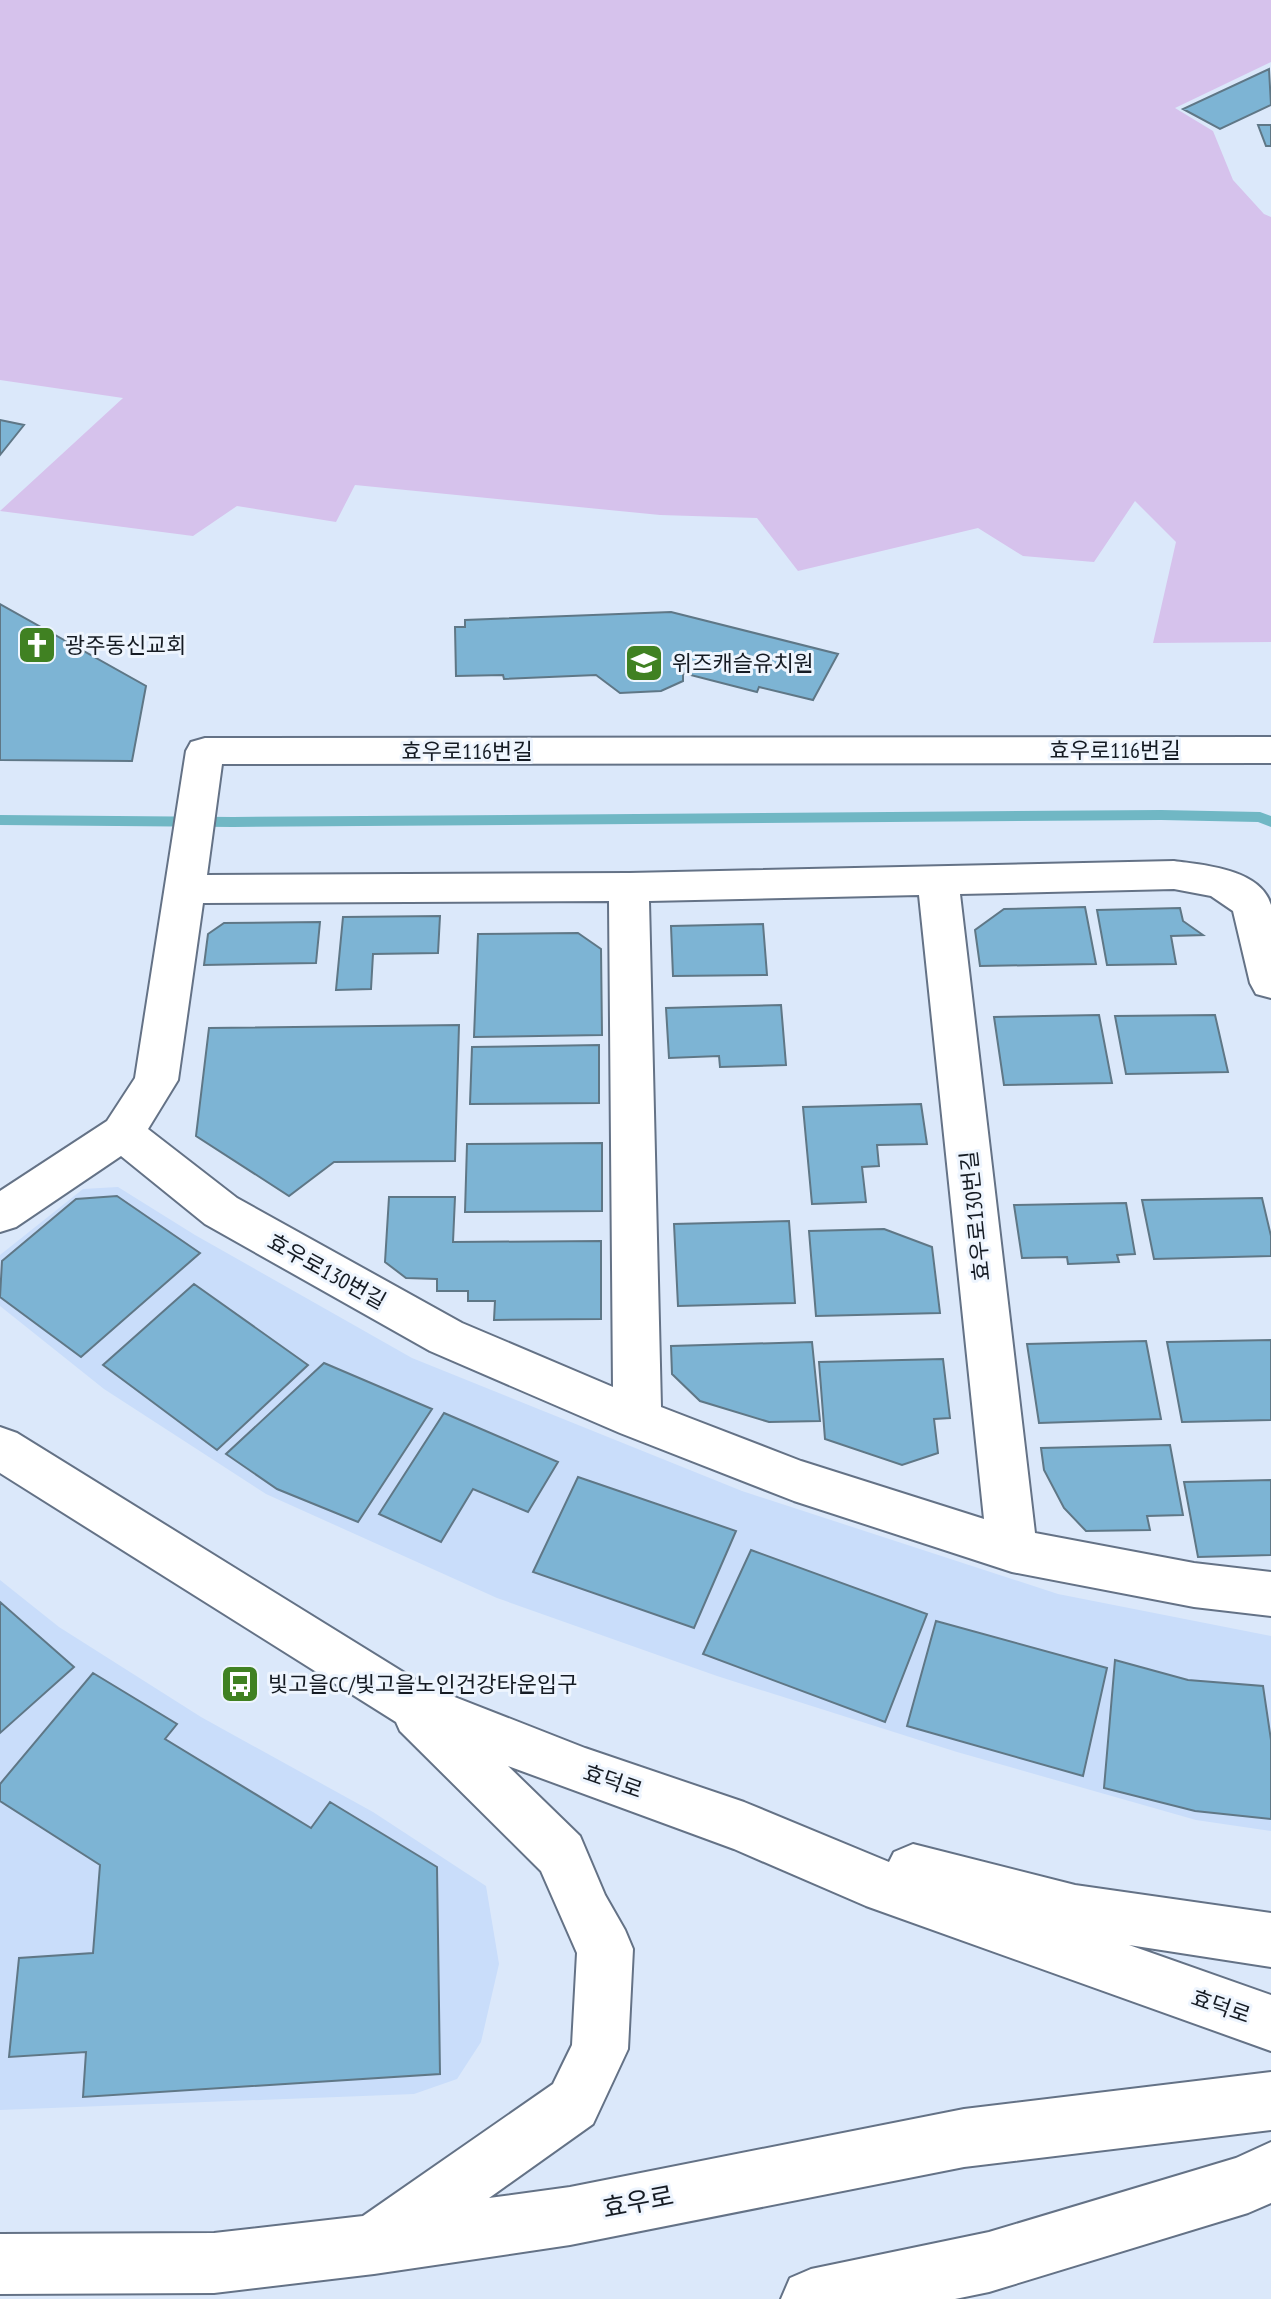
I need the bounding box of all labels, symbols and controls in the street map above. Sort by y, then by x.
church icon: 광주동신교회 [16,624,58,666]
place label: 광주동신교회 [65,631,186,659]
school or university icon: 위즈캐슬유치원 [623,642,665,684]
place label: 위즈캐슬유치원 [672,649,814,677]
street label: 효우로116번길 [1050,736,1180,764]
street label: 효우로116번길 [402,737,532,765]
street label: 효우로130번길 [954,1149,996,1283]
street label: 효우로130번길 [263,1227,391,1315]
bus stop icon: 빛고을CC/빛고을노인건강타운입구 [219,1663,261,1705]
place label: 빛고을CC/빛고을노인건강타운입구 [268,1670,578,1698]
street label: 효덕로 [580,1758,646,1804]
street label: 효덕로 [1188,1983,1254,2029]
street label: 효우로 [600,2178,676,2225]

